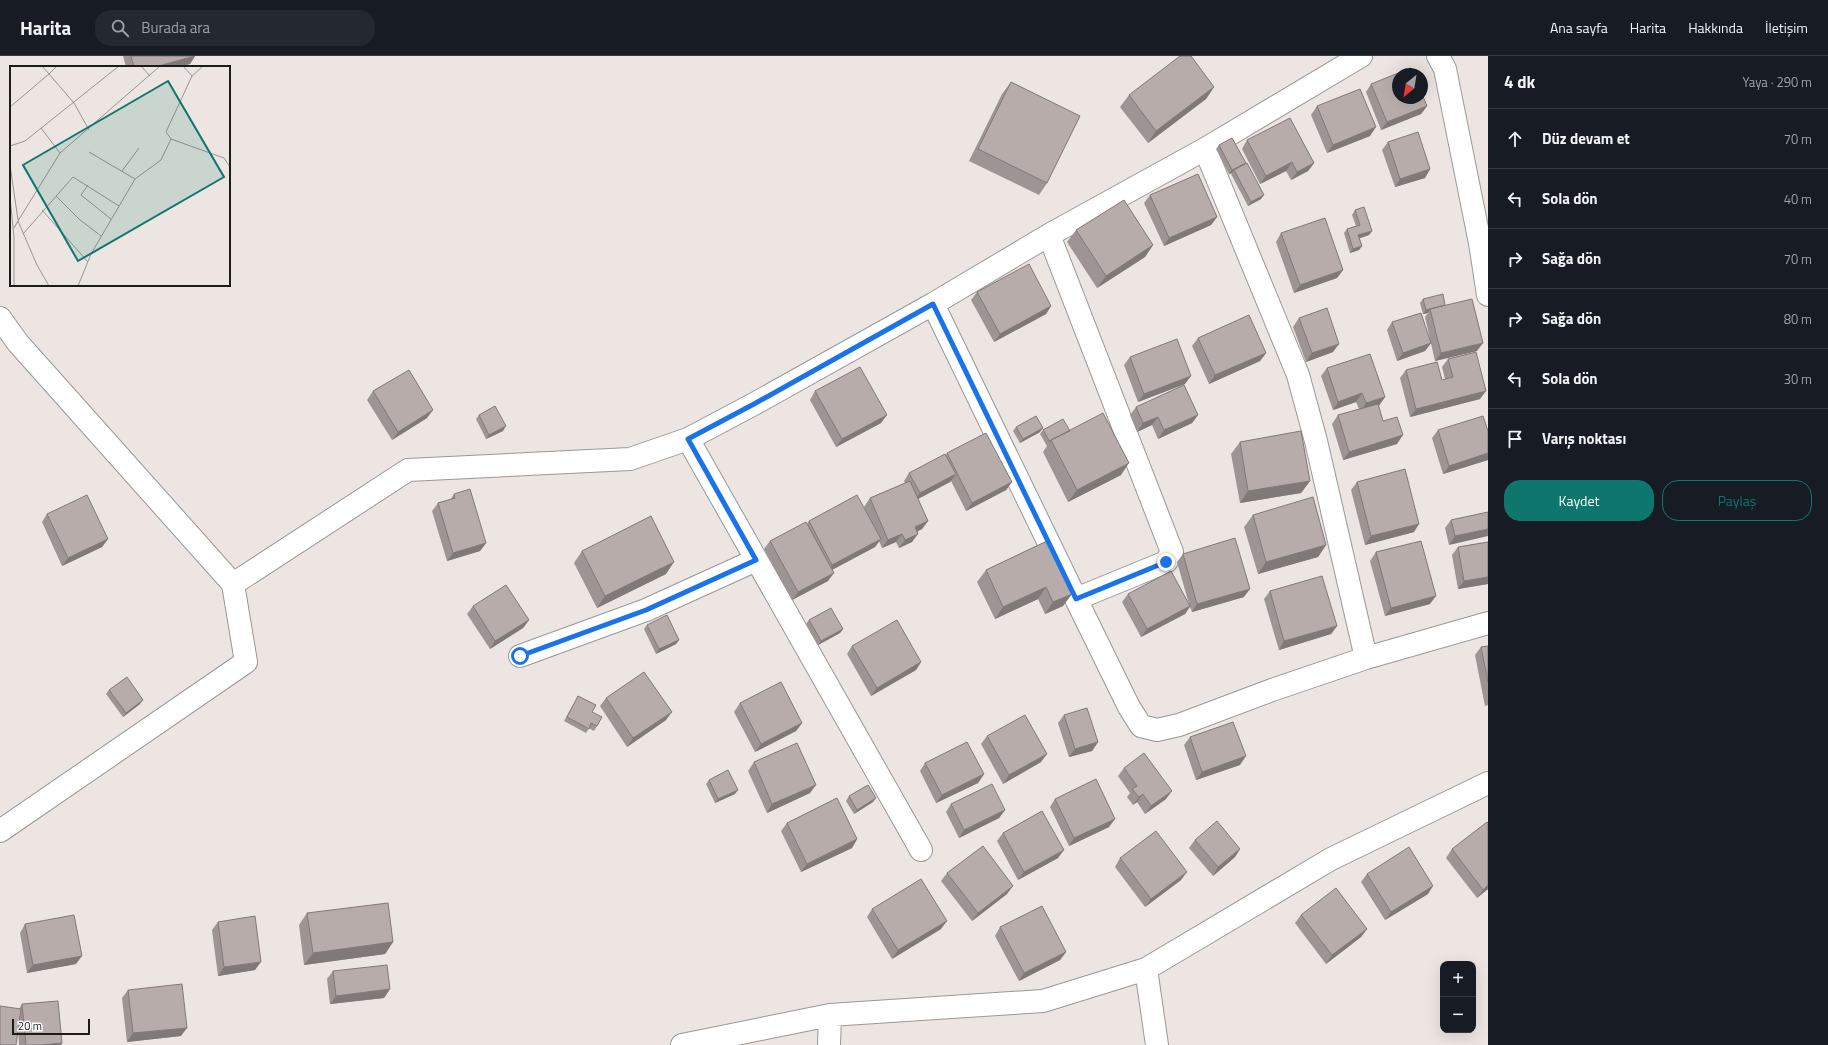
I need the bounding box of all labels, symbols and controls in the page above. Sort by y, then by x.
search box [95,10,375,46]
text: Harita [20,13,71,42]
text: Burada ara [141,16,210,39]
icon: search [109,17,131,39]
text: Ana sayfa [1550,17,1608,38]
text: Harita [1630,17,1666,38]
text: Hakkında [1688,17,1743,38]
text: İletişim [1765,17,1808,38]
inset map [10,66,230,286]
north arrow [1392,68,1428,104]
text: 4 dk [1504,69,1535,95]
text: Yaya · 290 m [1743,72,1812,92]
text: Düz devam et [1542,127,1630,150]
icon: ahead [1504,128,1526,150]
text: 70 m [1784,129,1812,149]
text: Sola dön [1542,187,1598,210]
icon: left [1504,188,1526,210]
text: 40 m [1784,189,1812,209]
text: Sağa dön [1542,247,1601,270]
icon: right [1504,248,1526,270]
text: 70 m [1784,249,1812,269]
text: Sağa dön [1542,307,1601,330]
icon: right [1504,308,1526,330]
text: 80 m [1784,309,1812,329]
text: Sola dön [1542,367,1598,390]
icon: left [1504,368,1526,390]
text: 30 m [1784,369,1812,389]
text: Varış noktası [1542,427,1626,450]
icon: arrive [1504,428,1526,450]
button: Kaydet [1504,480,1654,521]
button: Paylaş [1662,480,1812,521]
route end [1157,553,1175,571]
route start [511,647,529,665]
map controls [1440,961,1476,1033]
button: + [1440,961,1476,997]
button: − [1440,997,1476,1033]
scale bar [12,1017,90,1036]
text: 20 m [18,1018,42,1034]

